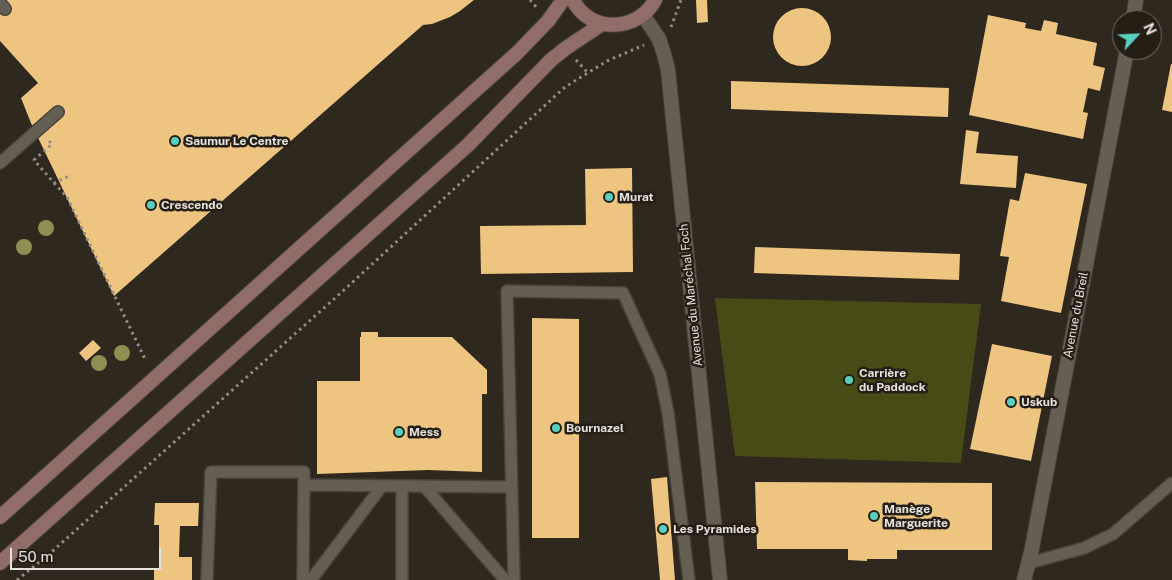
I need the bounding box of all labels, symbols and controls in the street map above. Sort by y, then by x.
north arrow [1112,10,1162,60]
text: N [1140,21,1159,37]
place label: Saumur Le Centre [185,134,289,148]
marker: Saumur Le Centre [169,135,181,147]
place label: Murat [619,190,654,204]
marker: Murat [603,191,615,203]
place label: Crescendo [161,198,223,212]
marker: Crescendo [145,199,157,211]
street label: Avenue du Maréchal Foch [676,223,706,367]
street label: Avenue du Breil [1061,271,1091,359]
place label: Carrière du Paddock [859,366,926,394]
marker: Carrière du Paddock [843,374,855,386]
place label: Uskub [1021,395,1057,409]
marker: Uskub [1005,396,1017,408]
place label: Bournazel [566,421,624,435]
marker: Bournazel [550,422,562,434]
place label: Mess [409,425,439,439]
marker: Mess [393,426,405,438]
place label: Manège Marguerite [884,502,948,530]
marker: Manège Marguerite [868,510,880,522]
place label: Les Pyramides [673,522,757,536]
marker: Les Pyramides [657,523,669,535]
scale bar [12,538,164,570]
text: 50 m [18,548,53,565]

